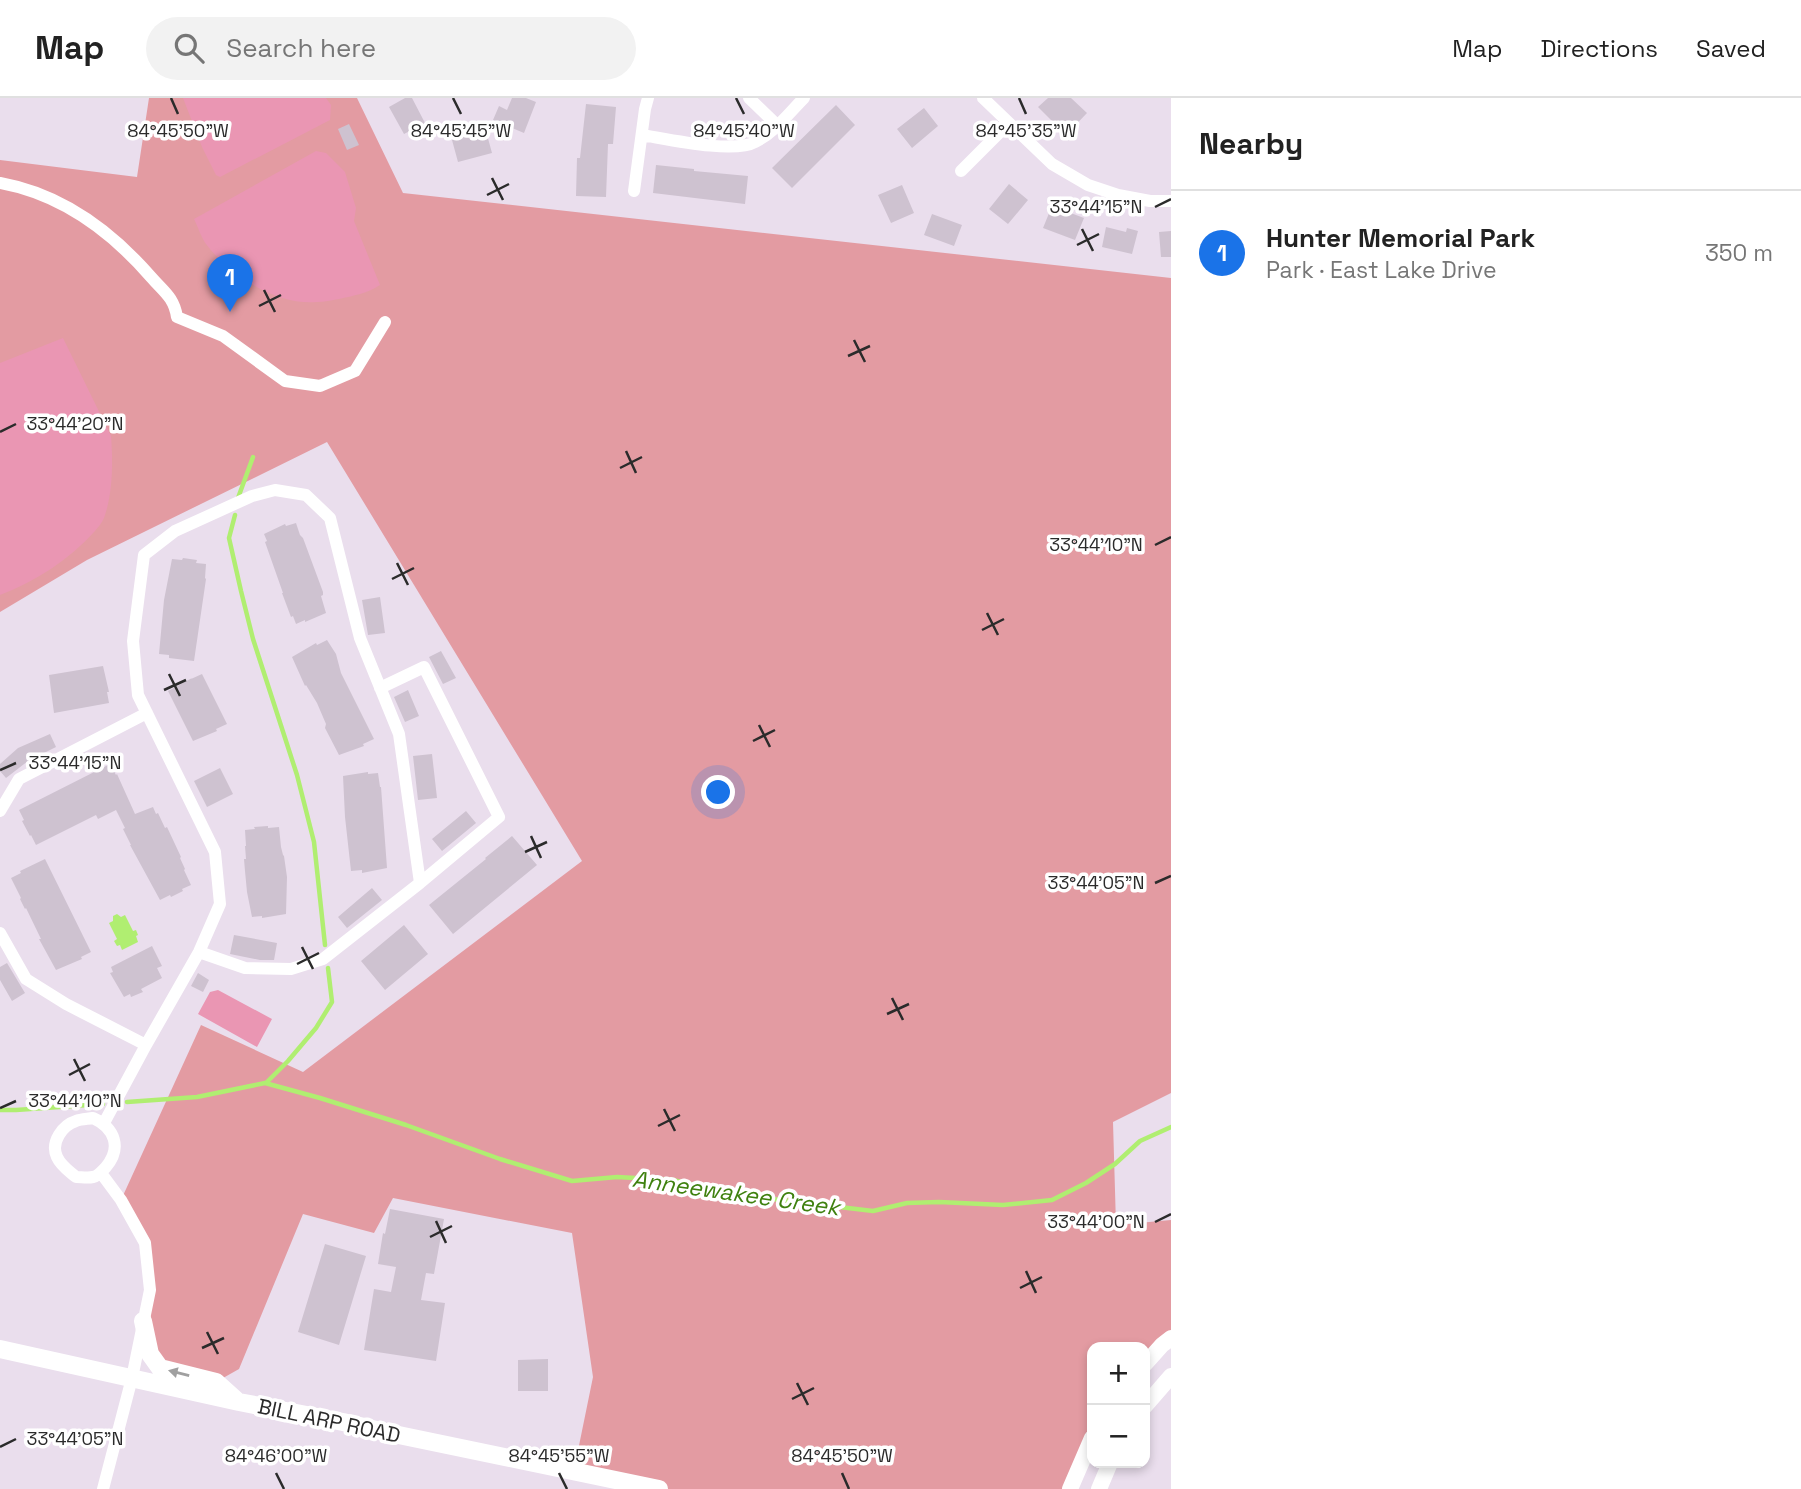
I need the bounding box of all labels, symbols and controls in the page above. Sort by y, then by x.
search box [146,17,636,80]
text: Map [35,27,104,69]
icon: search [170,29,208,67]
text: Search here [226,31,376,65]
text: Map [1452,33,1502,64]
text: Directions [1540,33,1658,64]
text: Saved [1696,33,1766,64]
text: 84°45'50"W [127,119,229,142]
text: 84°45'45"W [411,119,512,142]
text: 84°45'40"W [693,119,795,142]
text: 84°45'35"W [976,119,1077,142]
text: Nearby [1199,124,1303,163]
text: 33°44'15"N [1050,195,1142,218]
text: Hunter Memorial Park [1266,221,1535,255]
text: 1 [1217,238,1227,268]
text: 350 m [1705,238,1773,268]
pin: 1 [207,254,253,312]
text: Park · East Lake Drive [1266,255,1497,285]
text: 33°44'20"N [27,412,123,435]
text: 33°44'10"N [1049,533,1143,556]
text: 33°44'15"N [29,751,121,774]
your location [701,775,735,809]
text: 33°44'05"N [1048,871,1144,894]
text: 33°44'10"N [28,1089,122,1112]
water label: Anneewakee Creek [631,1164,844,1223]
text: 33°44'00"N [1047,1210,1145,1233]
map controls [1087,1342,1150,1468]
button: + [1087,1342,1150,1405]
one-way arrow [168,1367,190,1378]
street label: BILL ARP ROAD [255,1392,403,1449]
button: − [1087,1405,1150,1468]
text: 33°44'05"N [27,1427,123,1450]
text: 84°46'00"W [225,1444,328,1467]
text: 84°45'55"W [509,1444,610,1467]
text: 84°45'50"W [791,1444,893,1467]

